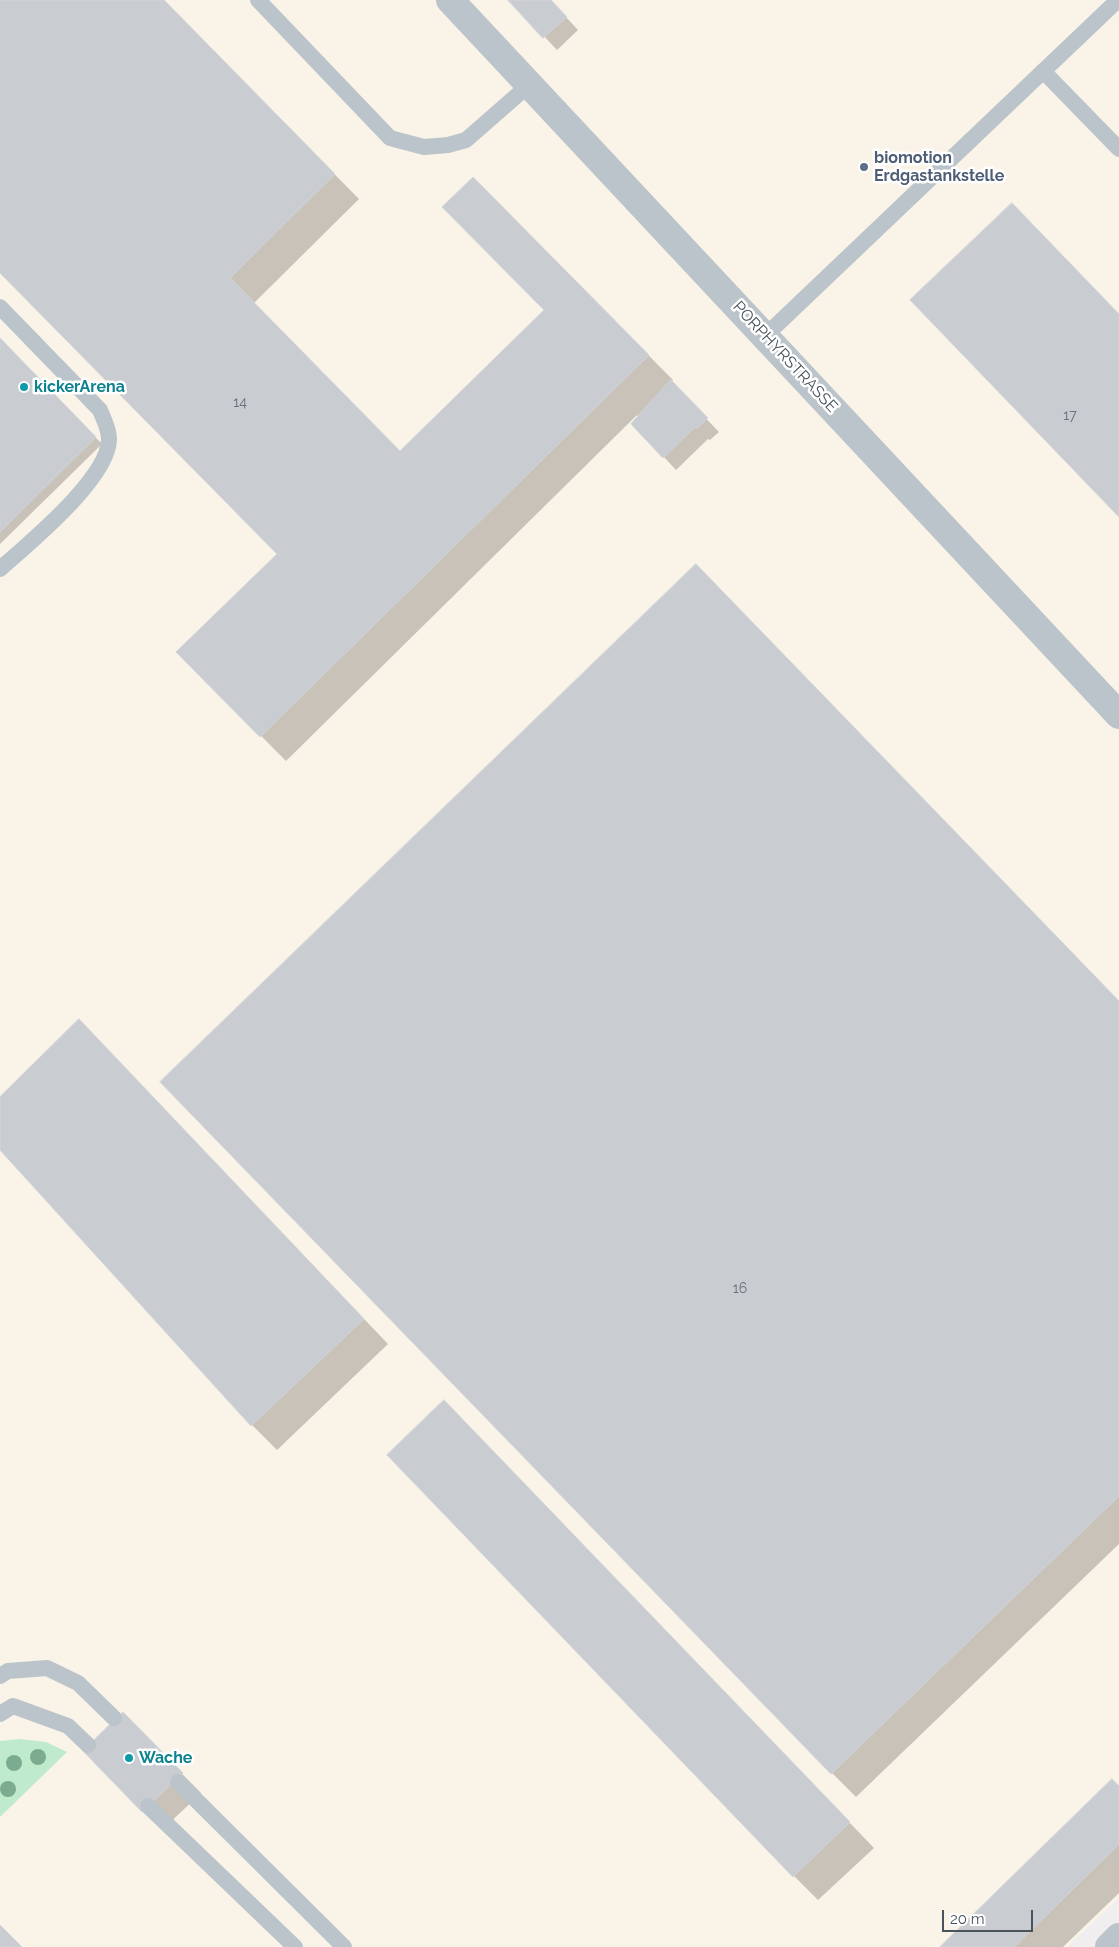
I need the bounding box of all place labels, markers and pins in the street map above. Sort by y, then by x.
place label: biomotion Erdgastankstelle [874,148,1004,186]
marker: biomotion Erdgastankstelle [858,161,870,173]
place label: kickerArena [34,377,125,397]
marker: kickerArena [18,381,30,393]
place label: Wache [139,1748,192,1768]
marker: Wache [123,1752,135,1764]

